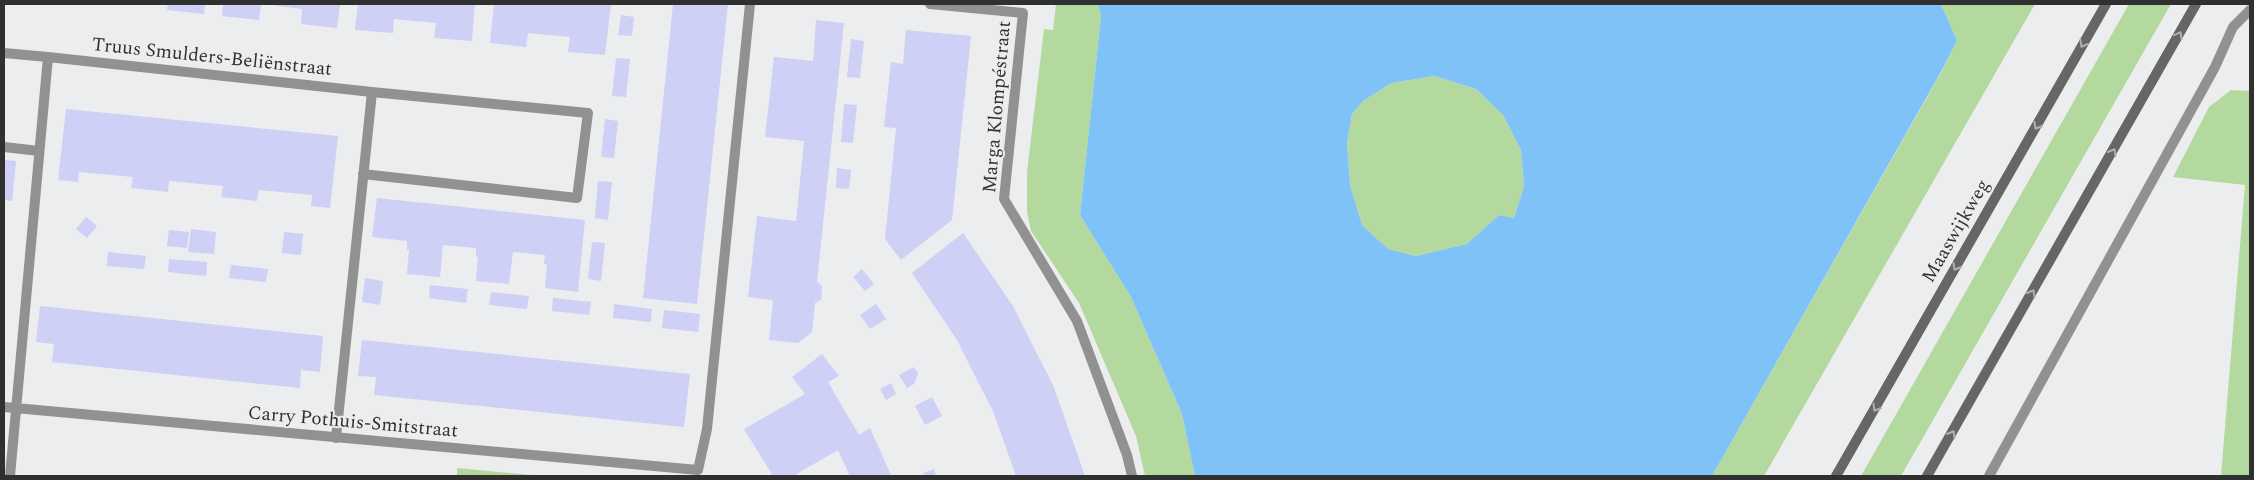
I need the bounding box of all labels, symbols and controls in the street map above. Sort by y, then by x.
street label: Marga Klompéstraat [975,19,1019,194]
street label: Truus Smulders-Beliënstraat [91,30,334,84]
one-way arrow [2173,31,2183,40]
one-way arrow [2080,38,2090,47]
one-way arrow [2033,120,2043,129]
one-way arrow [2106,148,2116,157]
street label: Maaswijkweg [1915,174,1997,288]
one-way arrow [1953,261,1963,270]
one-way arrow [2026,289,2036,298]
street label: Carry Pothuis-Smitstraat [247,398,460,446]
one-way arrow [1872,402,1882,411]
one-way arrow [1945,430,1955,439]

